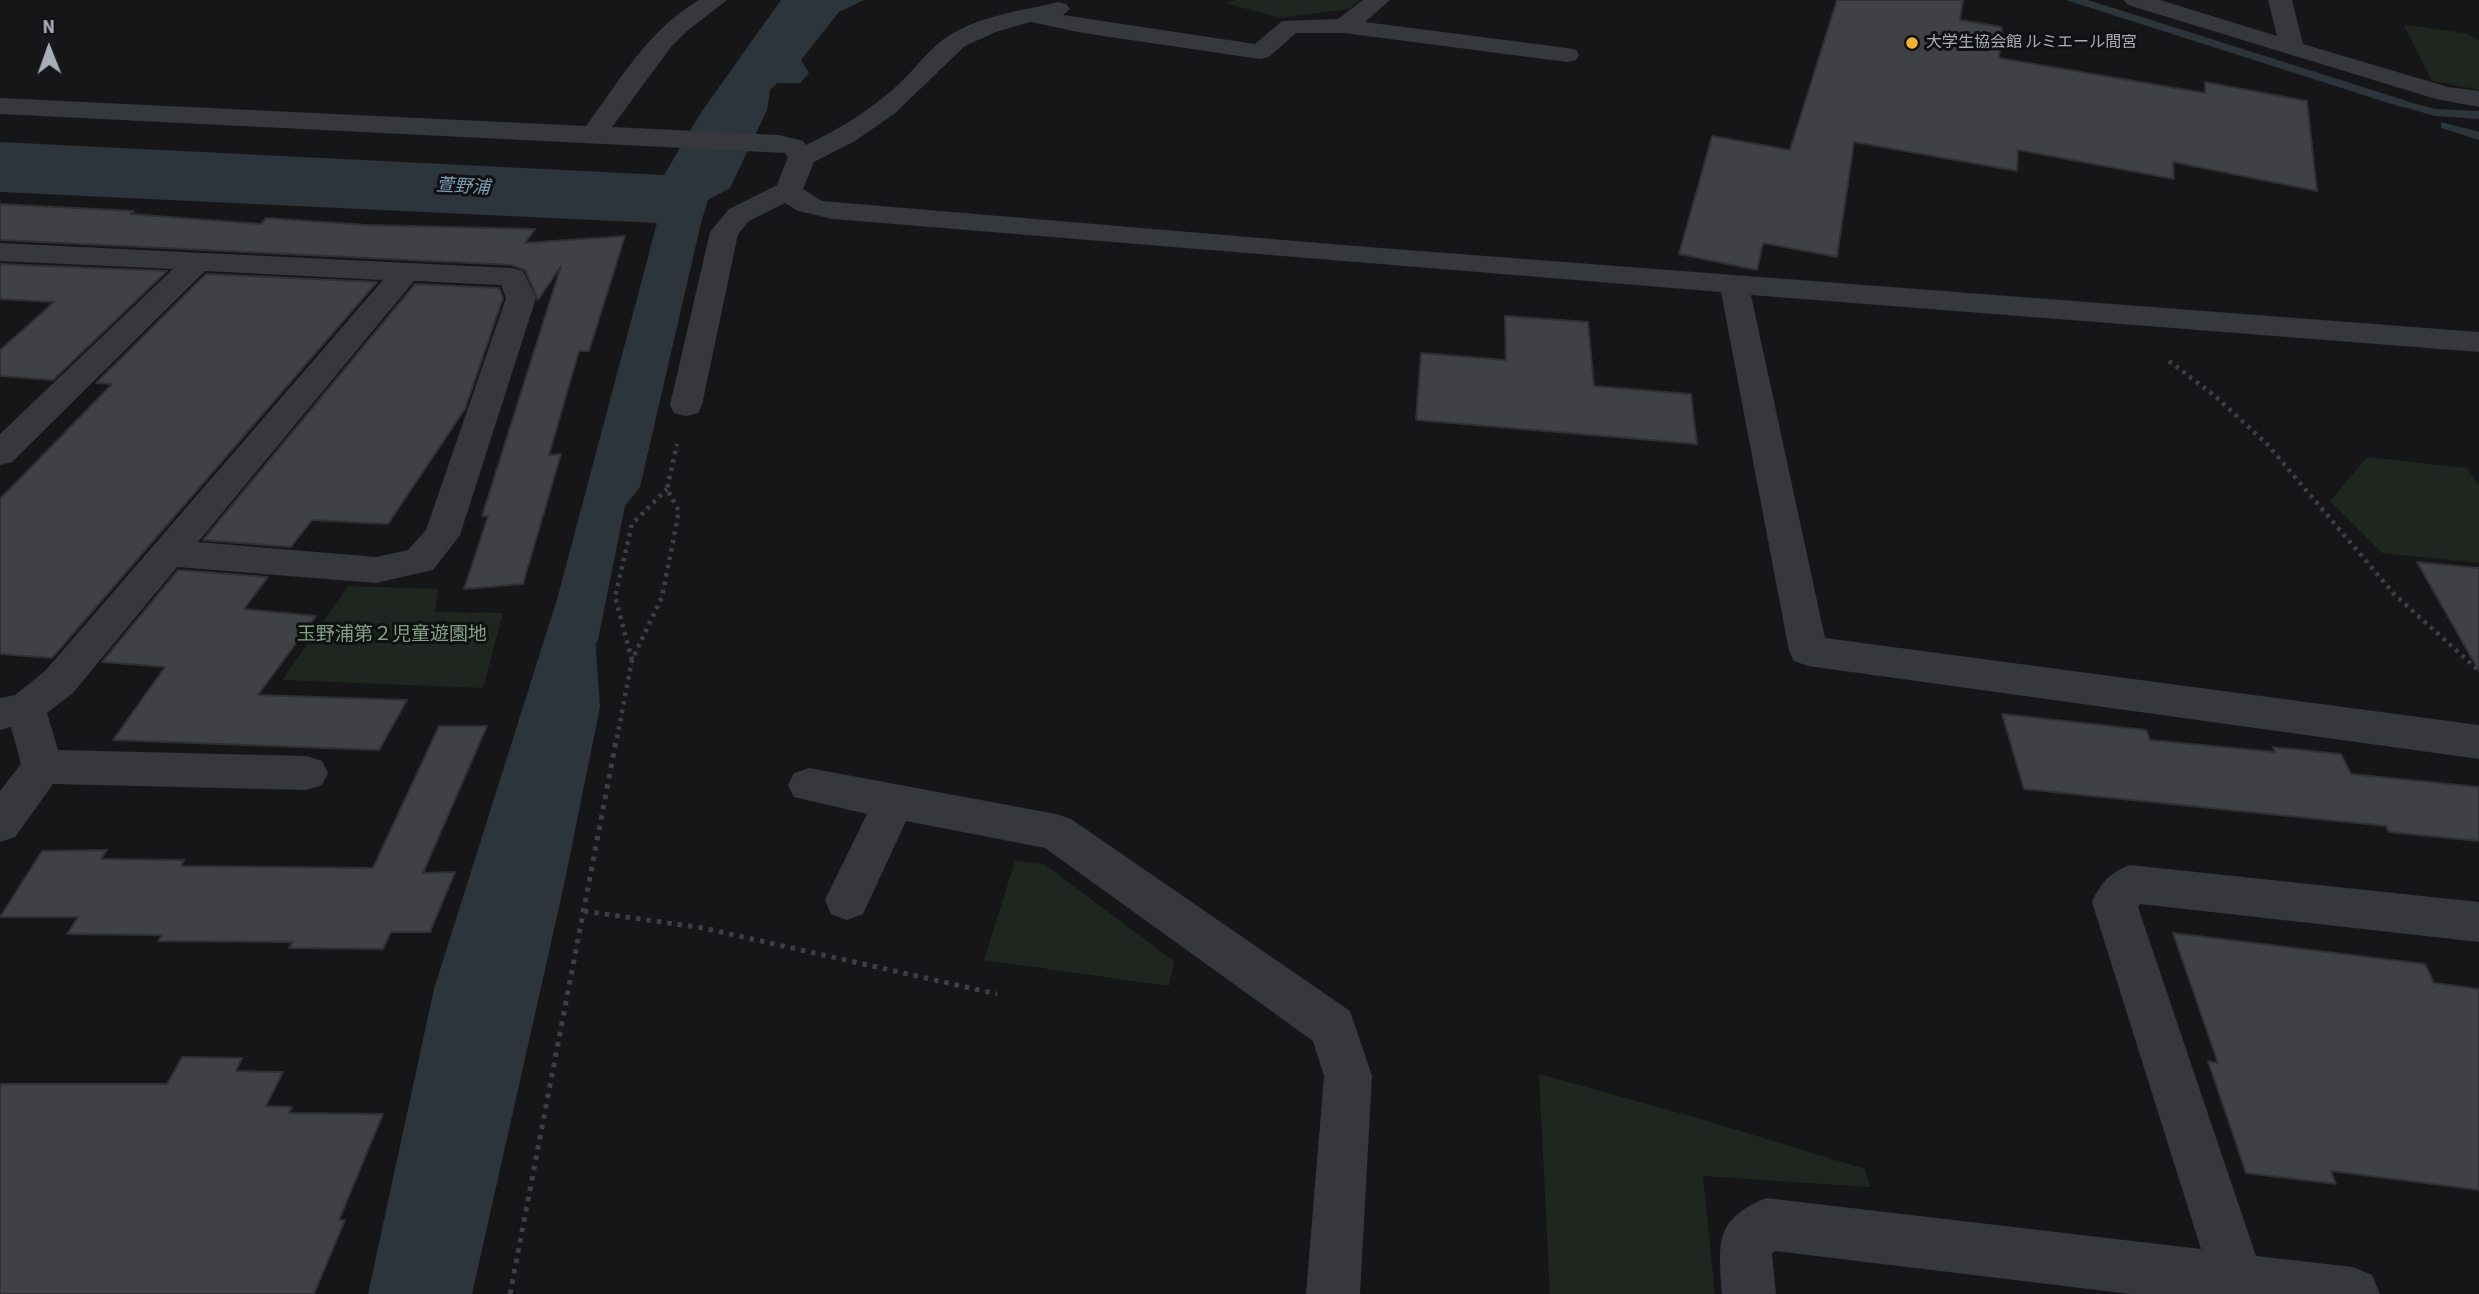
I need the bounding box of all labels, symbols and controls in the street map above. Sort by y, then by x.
north arrow [14,14,84,84]
text: N [42,14,55,41]
place label: 大学生協会館 ルミエール間宮 [1926,33,2137,53]
marker: 大学生協会館 ルミエール間宮 [1904,35,1920,51]
water label: 萱野浦 [435,176,491,200]
park label: 玉野浦第２児童遊園地 [297,625,487,647]

